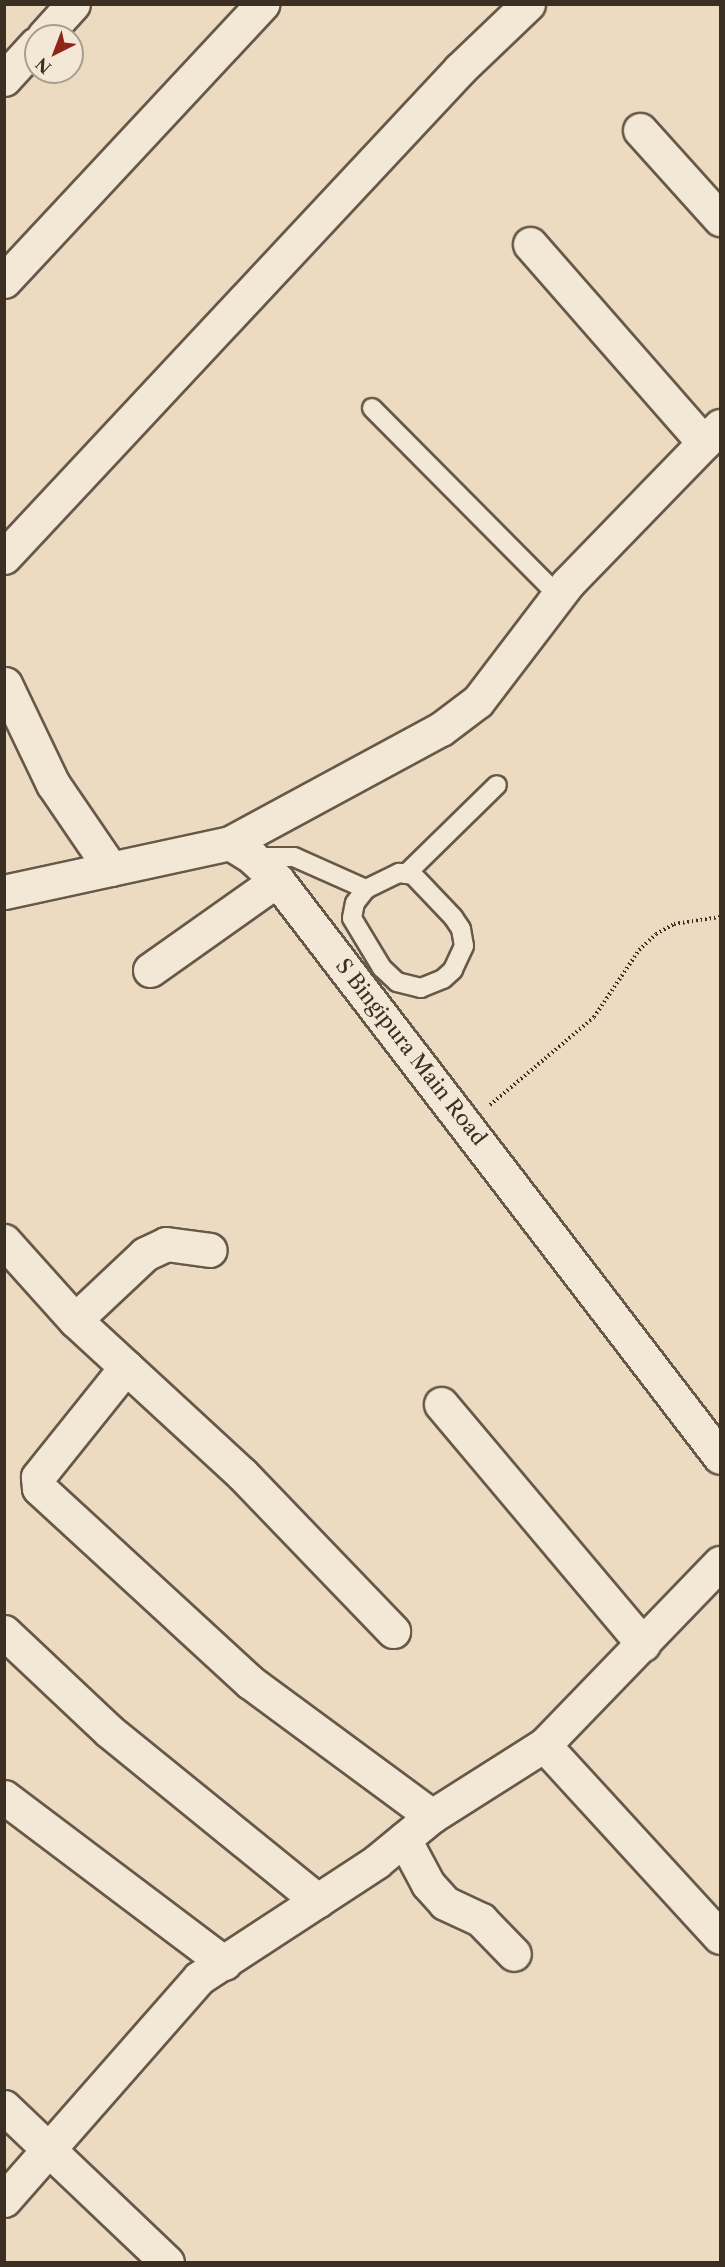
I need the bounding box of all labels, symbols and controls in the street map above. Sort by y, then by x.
north arrow [24,24,84,84]
text: N [31,54,55,78]
street label: S Bingipura Main Road [330,954,492,1150]

